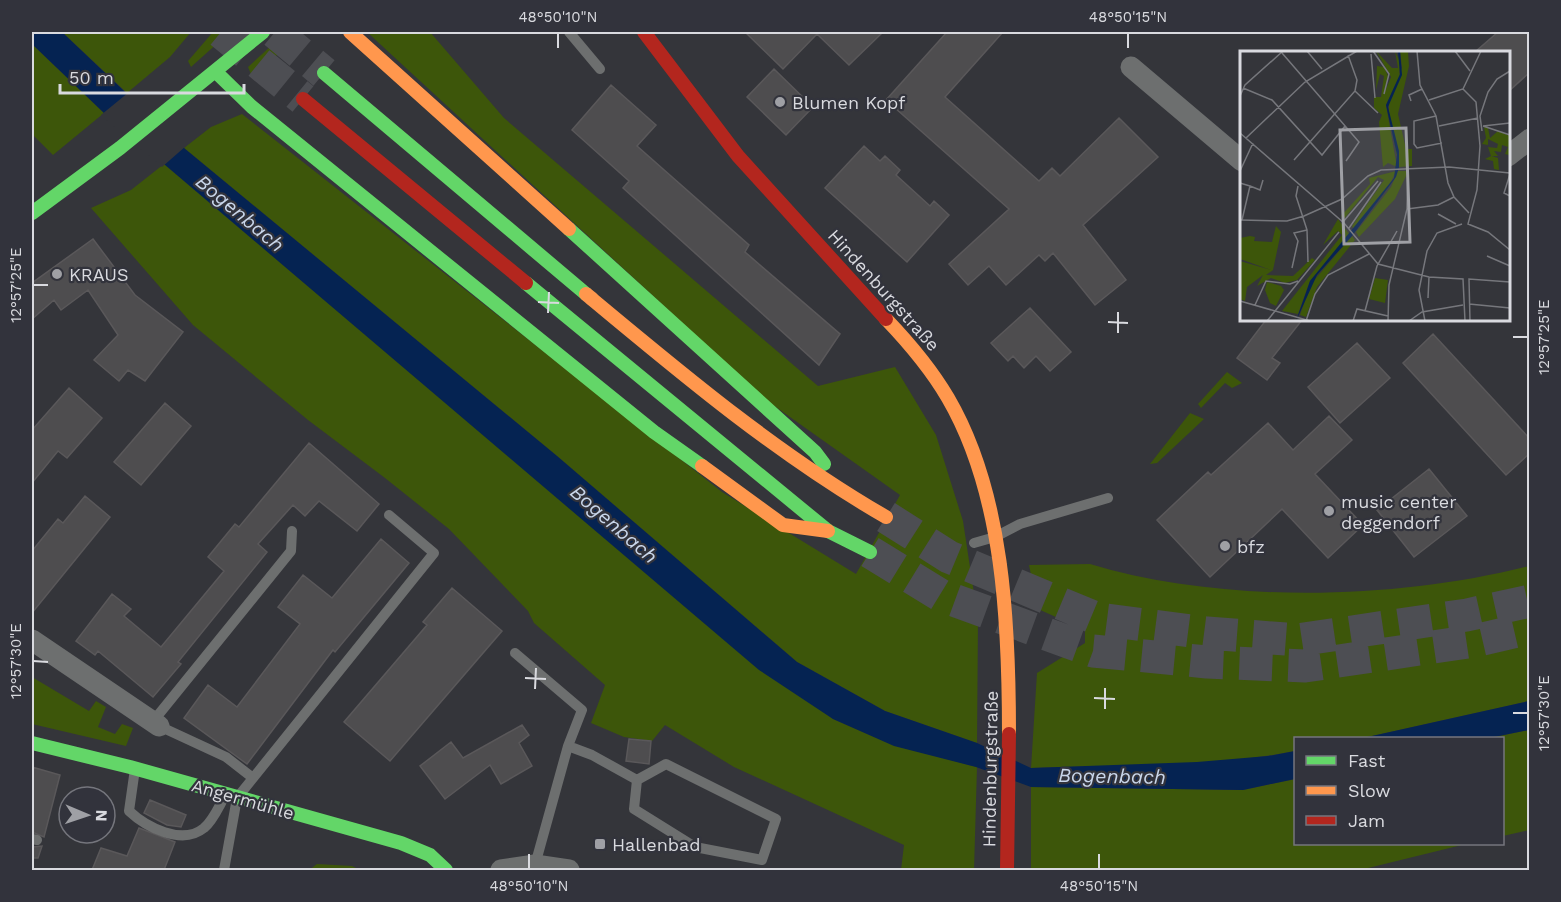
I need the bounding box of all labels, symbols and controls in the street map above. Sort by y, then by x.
text: 48°50'10"N [518,8,598,26]
text: 48°50'15"N [1089,8,1167,26]
inset map [1240,51,1510,321]
scale bar [60,57,244,95]
text: 50 m [69,67,114,88]
place label: Blumen Kopf [792,92,905,113]
marker: Blumen Kopf [773,95,787,109]
water label: Bogenbach [191,169,289,257]
street label: Hindenburgstraße [824,225,944,355]
text: 12°57'25"E [7,247,25,323]
place label: KRAUS [69,264,129,285]
marker: KRAUS [50,267,64,281]
text: 12°57'25"E [1535,299,1553,375]
water label: Bogenbach [565,480,663,568]
place label: music center deggendorf [1341,491,1457,533]
marker: music center deggendorf [1322,504,1336,518]
place label: bfz [1237,536,1265,557]
marker: bfz [1218,539,1232,553]
text: 12°57'30"E [7,623,25,699]
text: 12°57'30"E [1535,675,1553,751]
street label: Hindenburgstraße [978,691,1002,847]
legend [1294,737,1504,845]
text: Fast [1348,750,1386,771]
water label: Bogenbach [1058,763,1166,789]
street label: Angermühle [189,774,297,824]
text: Slow [1348,780,1391,801]
north arrow [57,785,117,845]
text: N [92,809,111,822]
text: Jam [1348,810,1385,831]
place label: Hallenbad [612,834,701,855]
marker: Hallenbad [593,837,607,851]
text: 48°50'10"N [489,877,569,895]
text: 48°50'15"N [1060,877,1138,895]

